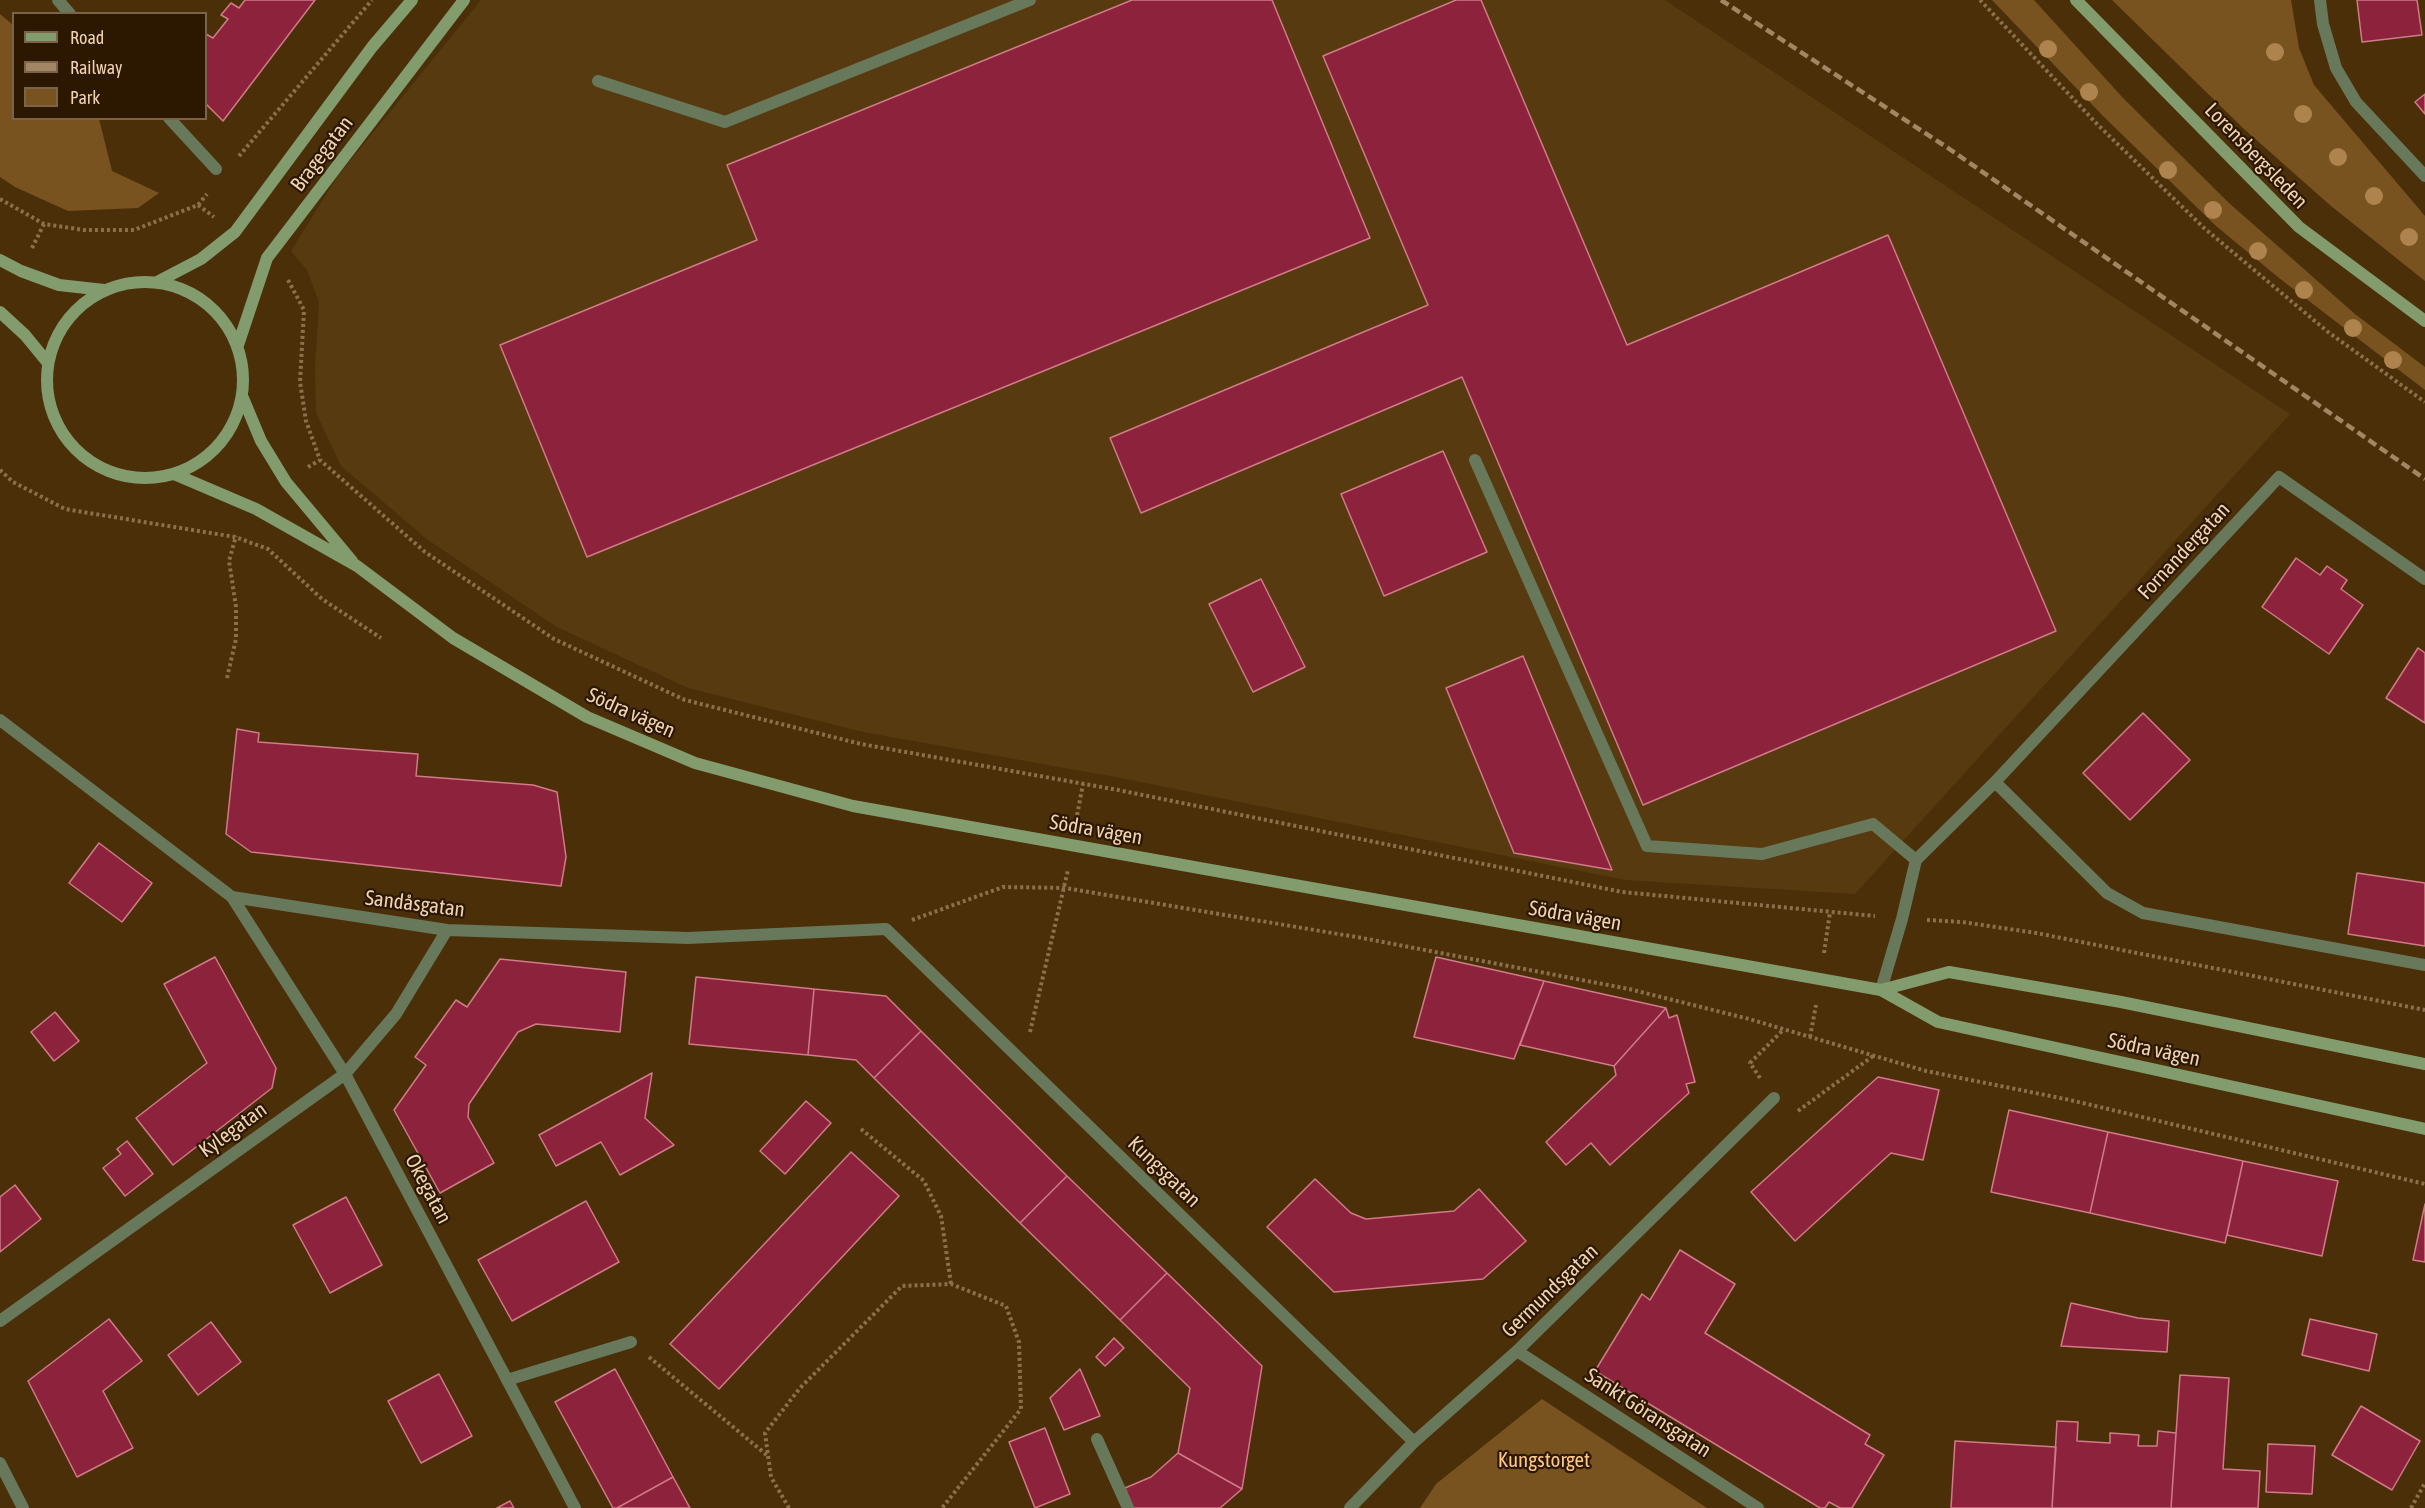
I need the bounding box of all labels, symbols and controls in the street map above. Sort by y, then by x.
legend [12,12,207,120]
text: Road [70,27,104,48]
text: Railway [70,57,122,78]
text: Park [70,87,100,108]
street label: Lorensbergsleden [2199,98,2313,214]
street label: Bragegatan [285,111,359,197]
street label: Fornandergatan [2133,497,2235,605]
street label: Södra vägen [583,682,679,744]
street label: Södra vägen [1048,809,1144,851]
street label: Sandåsgatan [364,885,466,923]
street label: Södra vägen [1527,895,1623,937]
street label: Södra vägen [2106,1028,2202,1072]
street label: Kylegatan [194,1097,272,1163]
street label: Kungsgatan [1122,1131,1206,1213]
street label: Okegatan [399,1150,457,1228]
street label: Germundsgatan [1497,1239,1603,1343]
street label: Sankt Göransgatan [1580,1363,1716,1463]
park label: Kungstorget [1498,1447,1590,1473]

